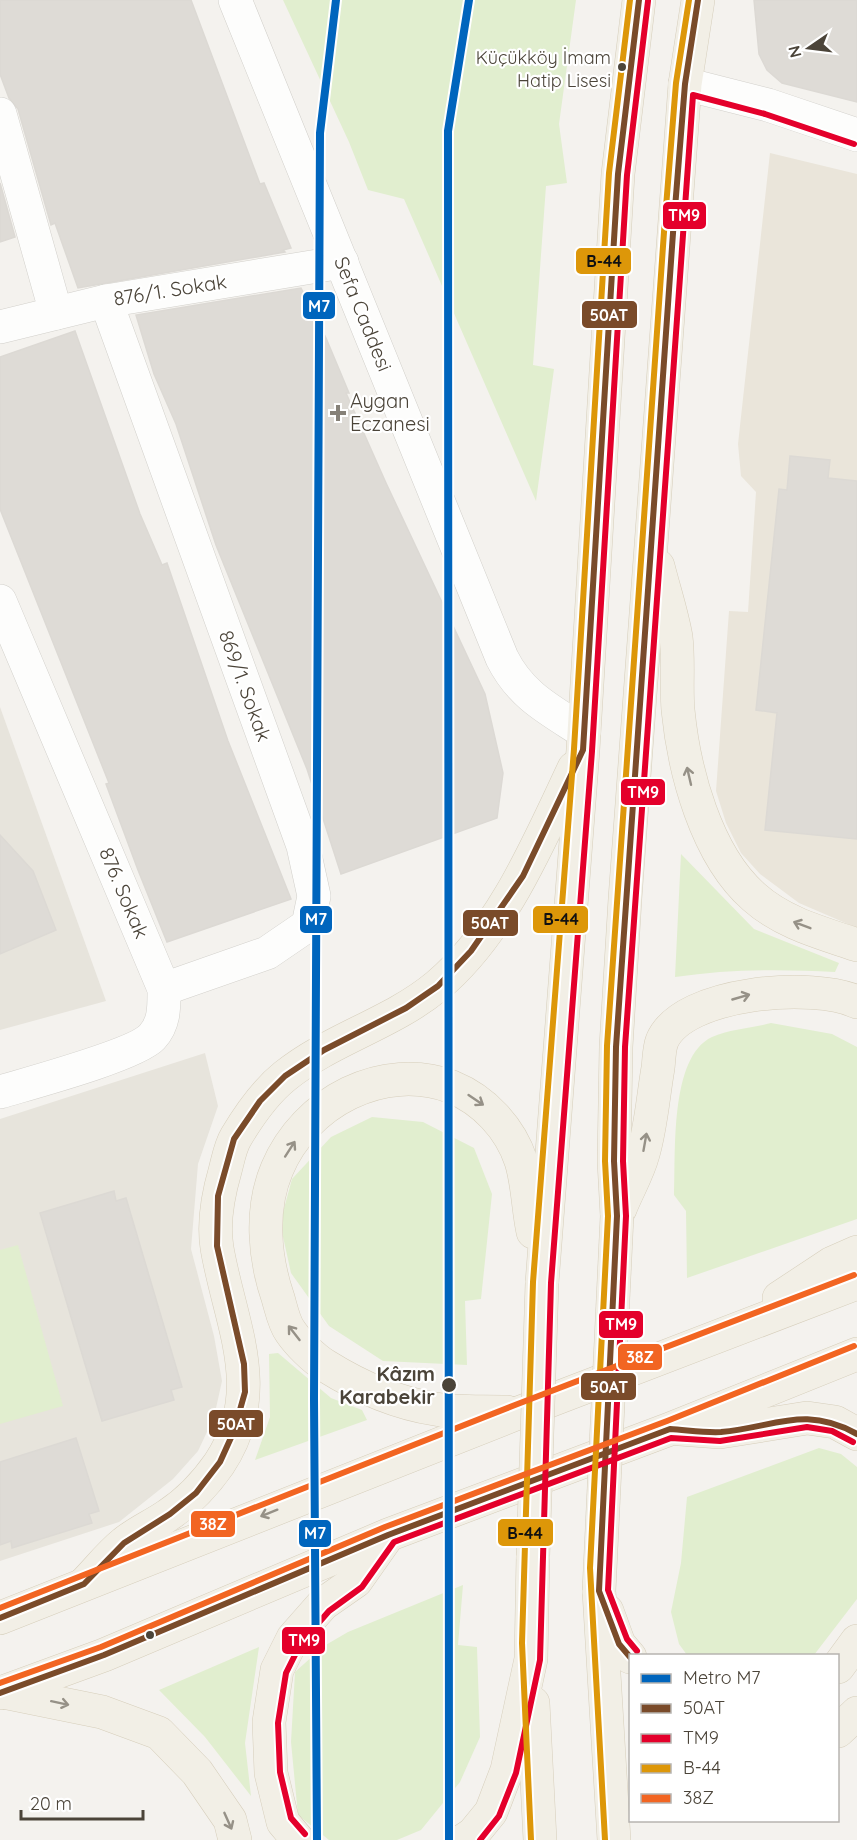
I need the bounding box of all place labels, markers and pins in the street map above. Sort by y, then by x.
place label: Küçükköy İmam Hatip Lisesi [476,46,611,92]
marker: Küçükköy İmam Hatip Lisesi [616,61,628,73]
place label: Aygan Eczanesi [350,388,430,436]
marker: Aygan Eczanesi [331,406,345,420]
place label: Kâzım Karabekir [339,1361,435,1409]
marker: Kâzım Karabekir [440,1376,458,1394]
unlabelled marker [144,1629,156,1641]

